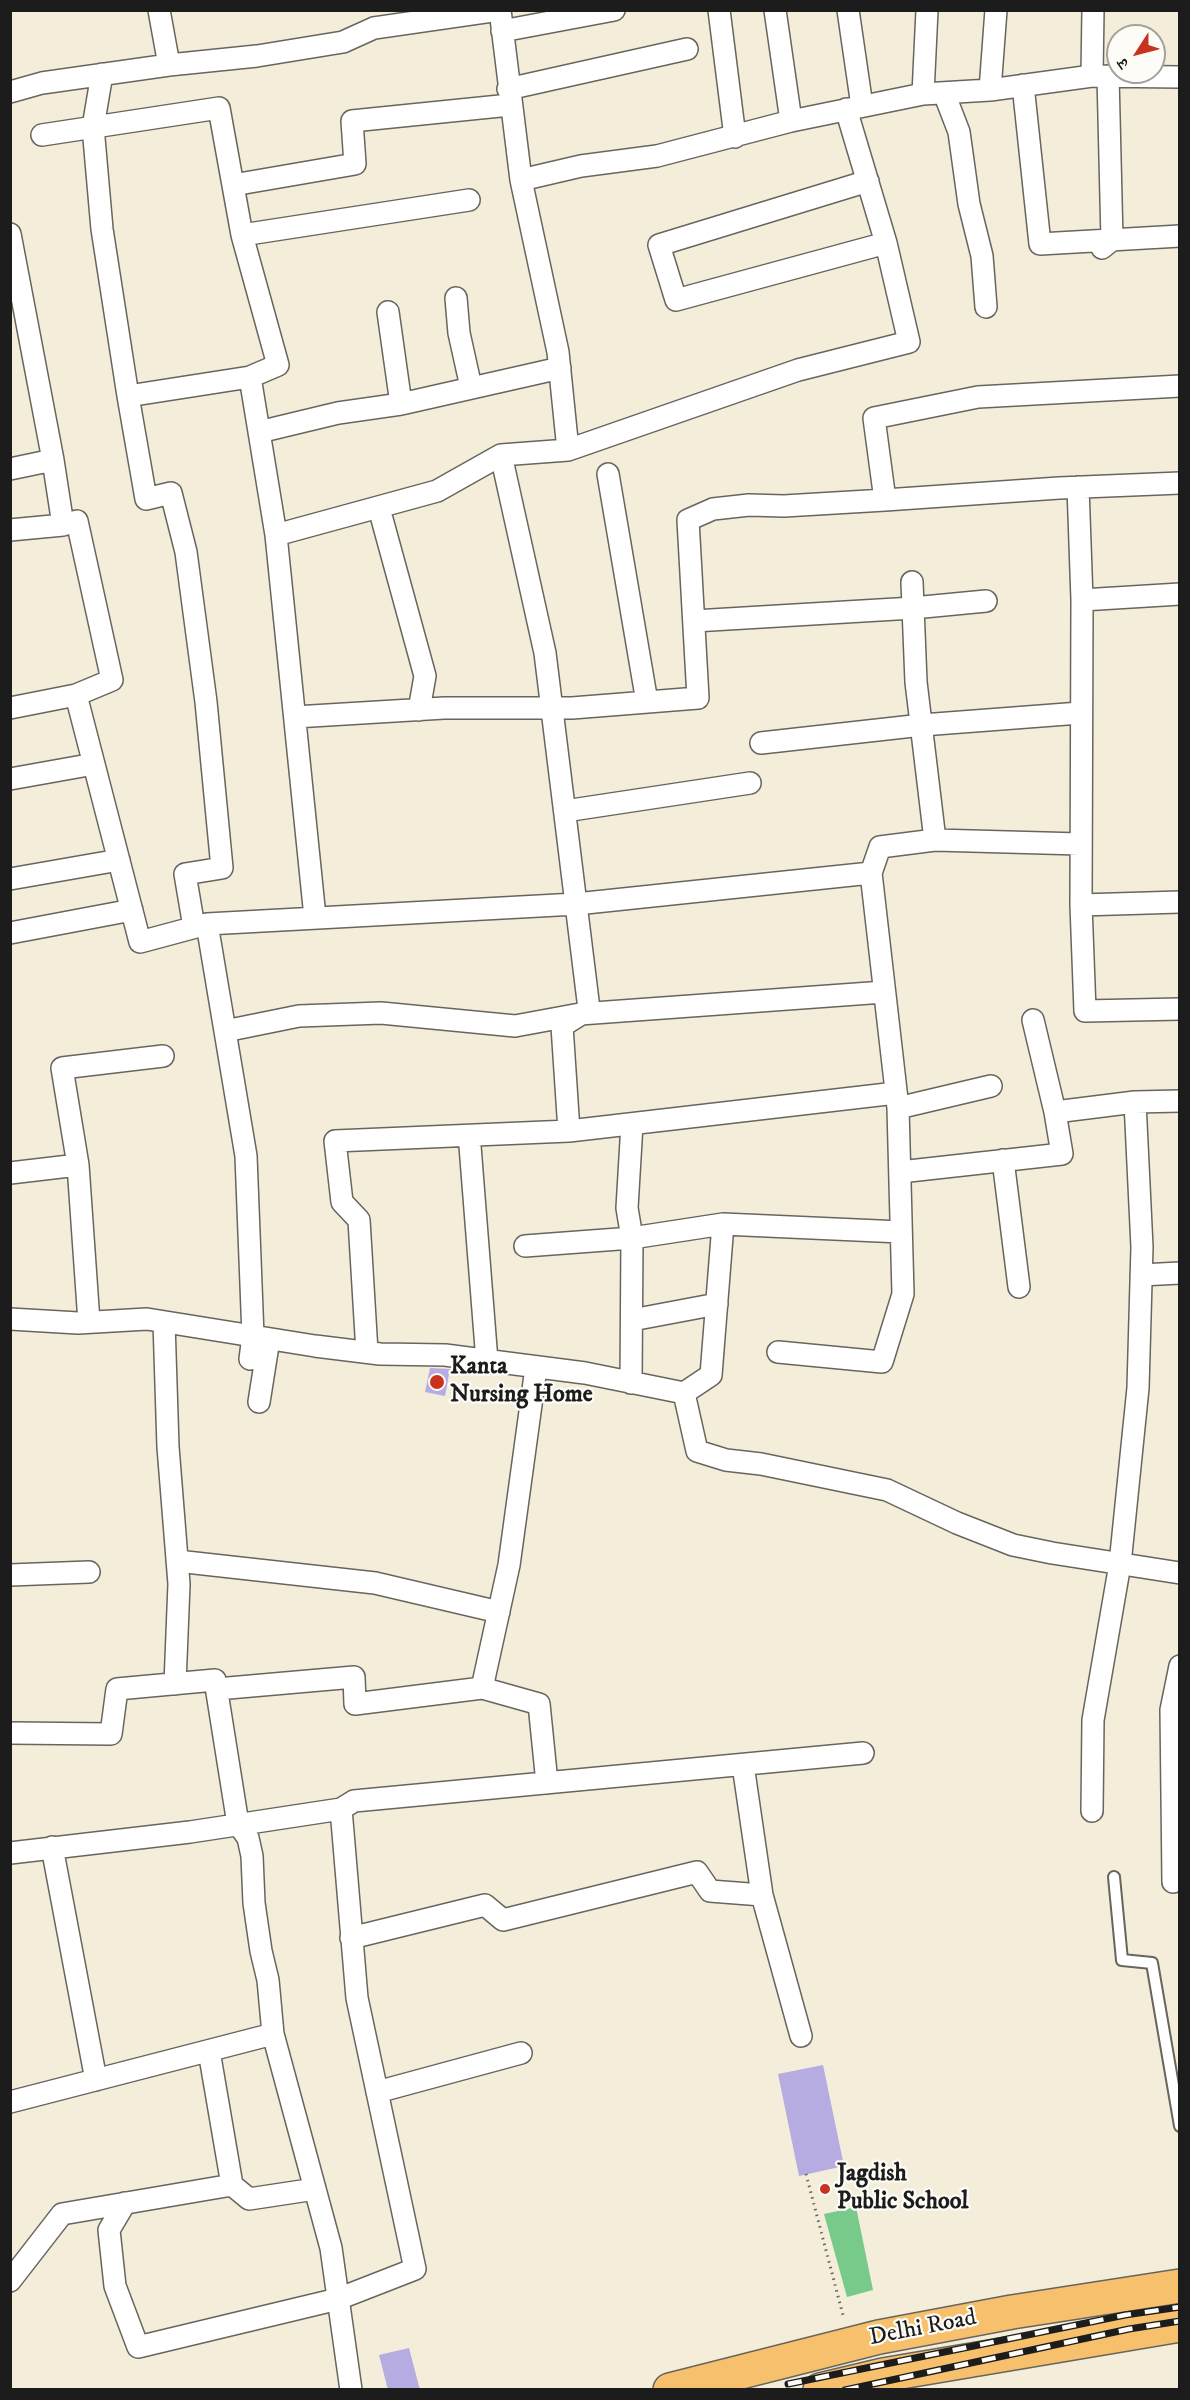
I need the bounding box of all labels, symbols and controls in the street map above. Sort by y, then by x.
north arrow [1106,24,1166,84]
text: उ [1113,54,1134,73]
place label: Kanta Nursing Home [450,1354,593,1410]
marker: Kanta Nursing Home [428,1373,446,1391]
place label: Jagdish Public School [837,2161,968,2217]
marker: Jagdish Public School [818,2182,832,2196]
street label: Delhi Road [867,2304,979,2354]

